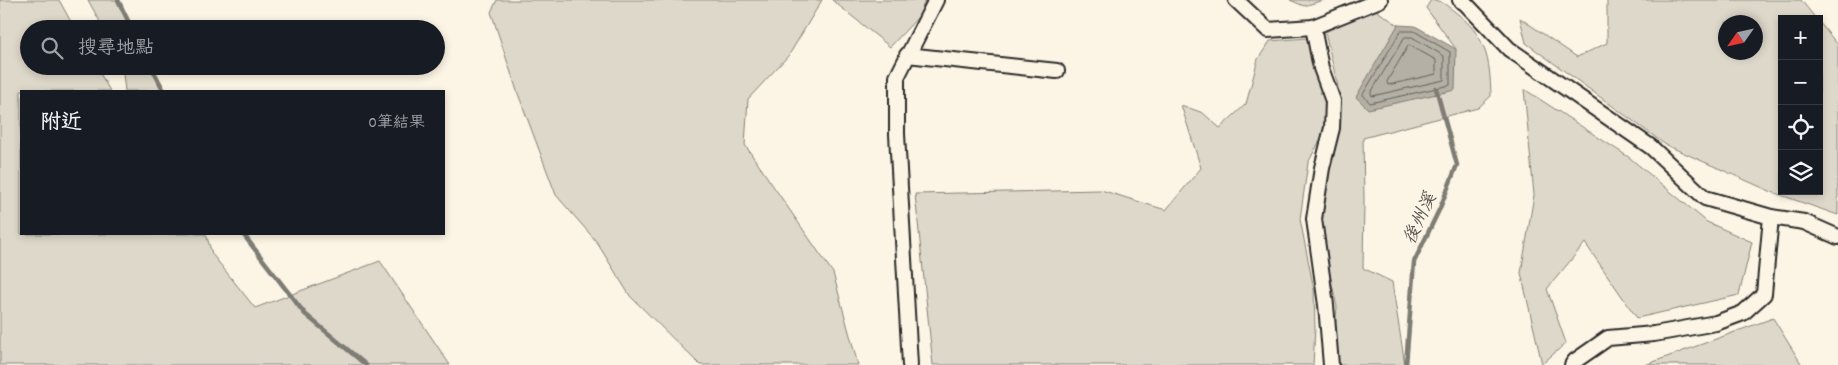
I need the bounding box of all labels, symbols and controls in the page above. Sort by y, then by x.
north arrow [1718,15,1763,60]
map controls [1778,15,1823,195]
button: + [1778,15,1823,60]
search box [20,20,445,75]
icon: search [38,34,66,62]
text: 搜尋地點 [78,36,154,63]
button: − [1778,60,1823,105]
button: locate [1778,105,1823,150]
text: 附近 [40,109,82,139]
text: 0筆結果 [368,112,425,135]
button: layers [1778,150,1823,195]
water label: 後州溪 [1399,188,1444,249]

